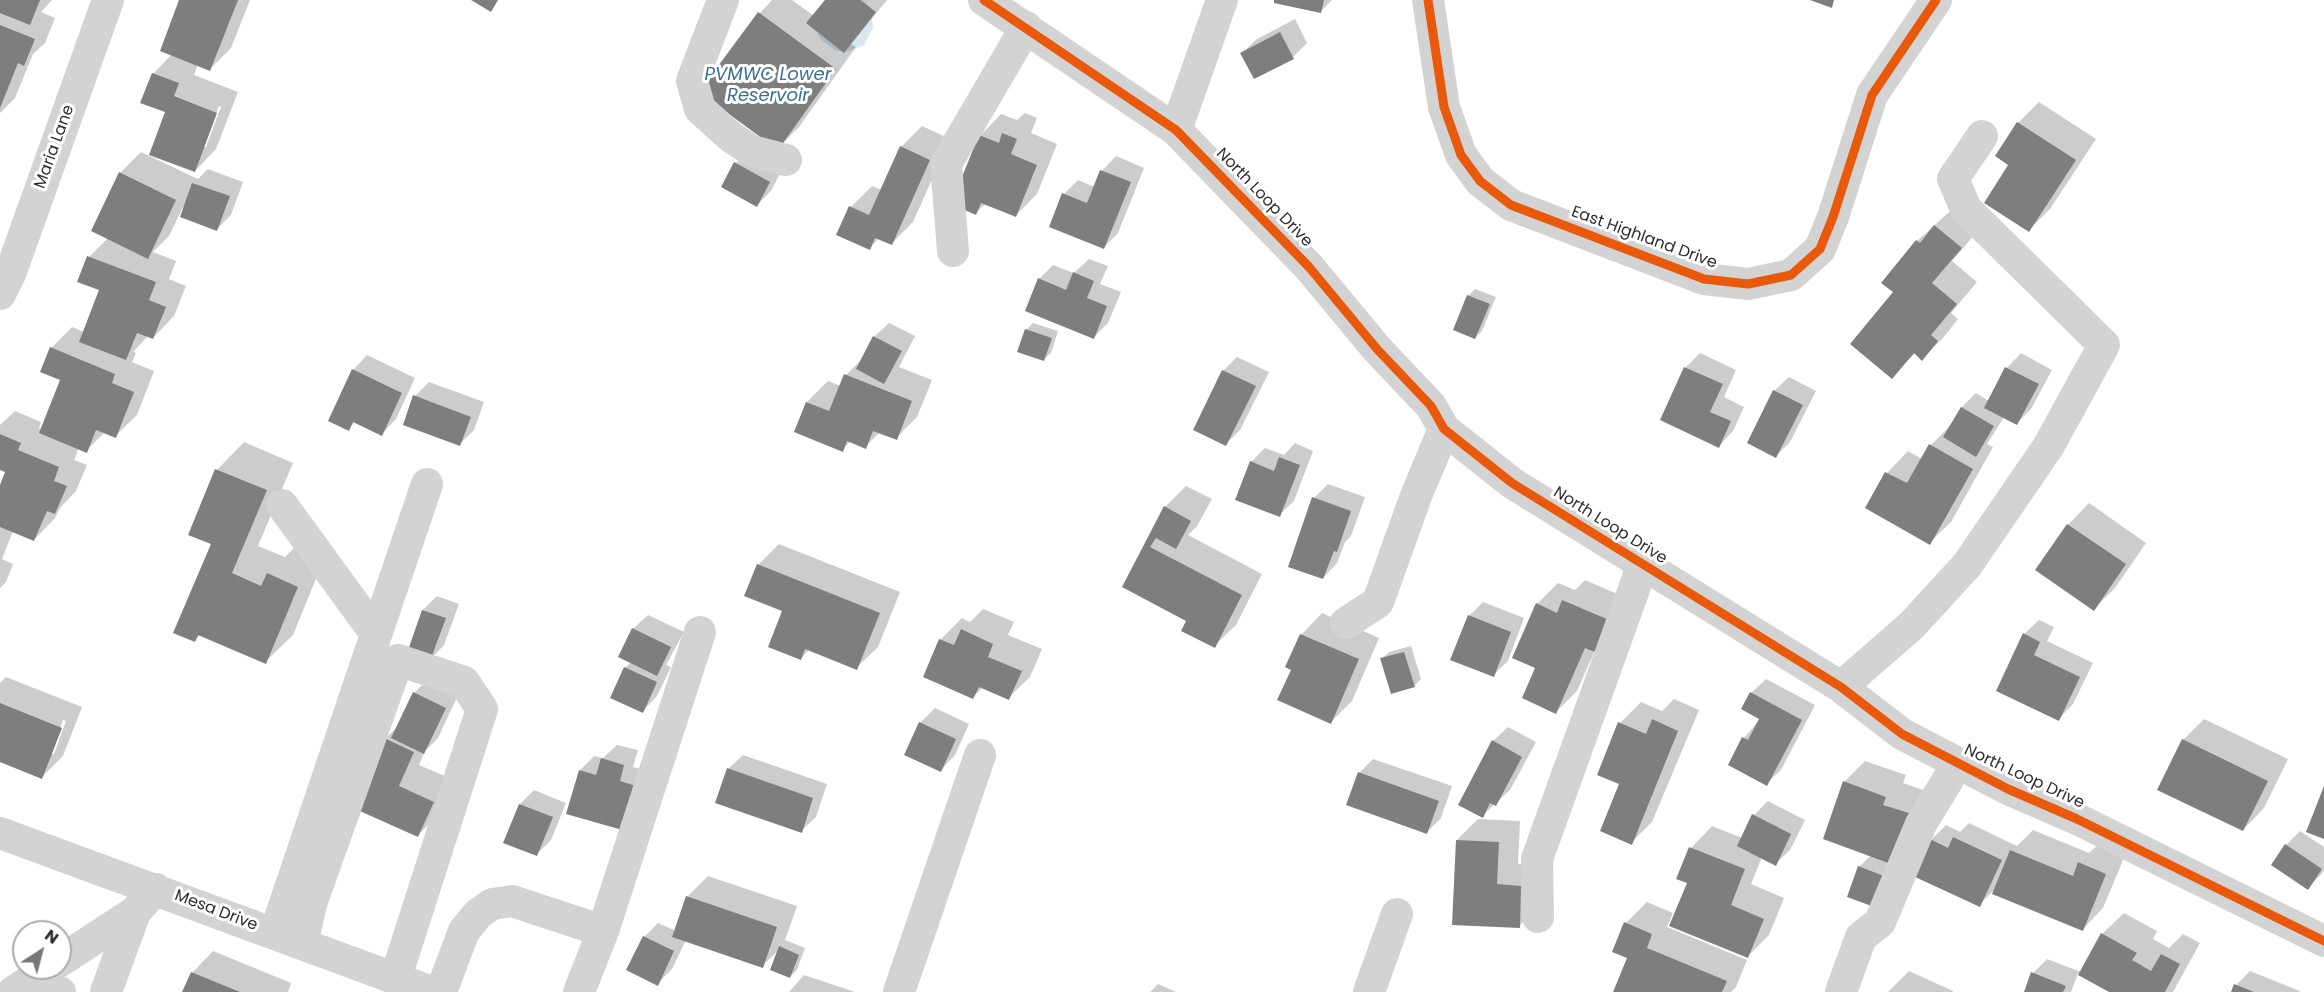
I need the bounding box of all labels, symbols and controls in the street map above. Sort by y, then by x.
water label: PVMWC Lower Reservoir [705,64,831,106]
street label: Maria Lane [31,103,79,191]
street label: North Loop Drive [1212,144,1316,252]
street label: East Highland Drive [1568,203,1720,273]
street label: North Loop Drive [1550,483,1670,569]
street label: North Loop Drive [1961,741,2087,813]
street label: Mesa Drive [172,886,260,936]
north arrow [12,920,72,980]
text: N [40,924,63,949]

